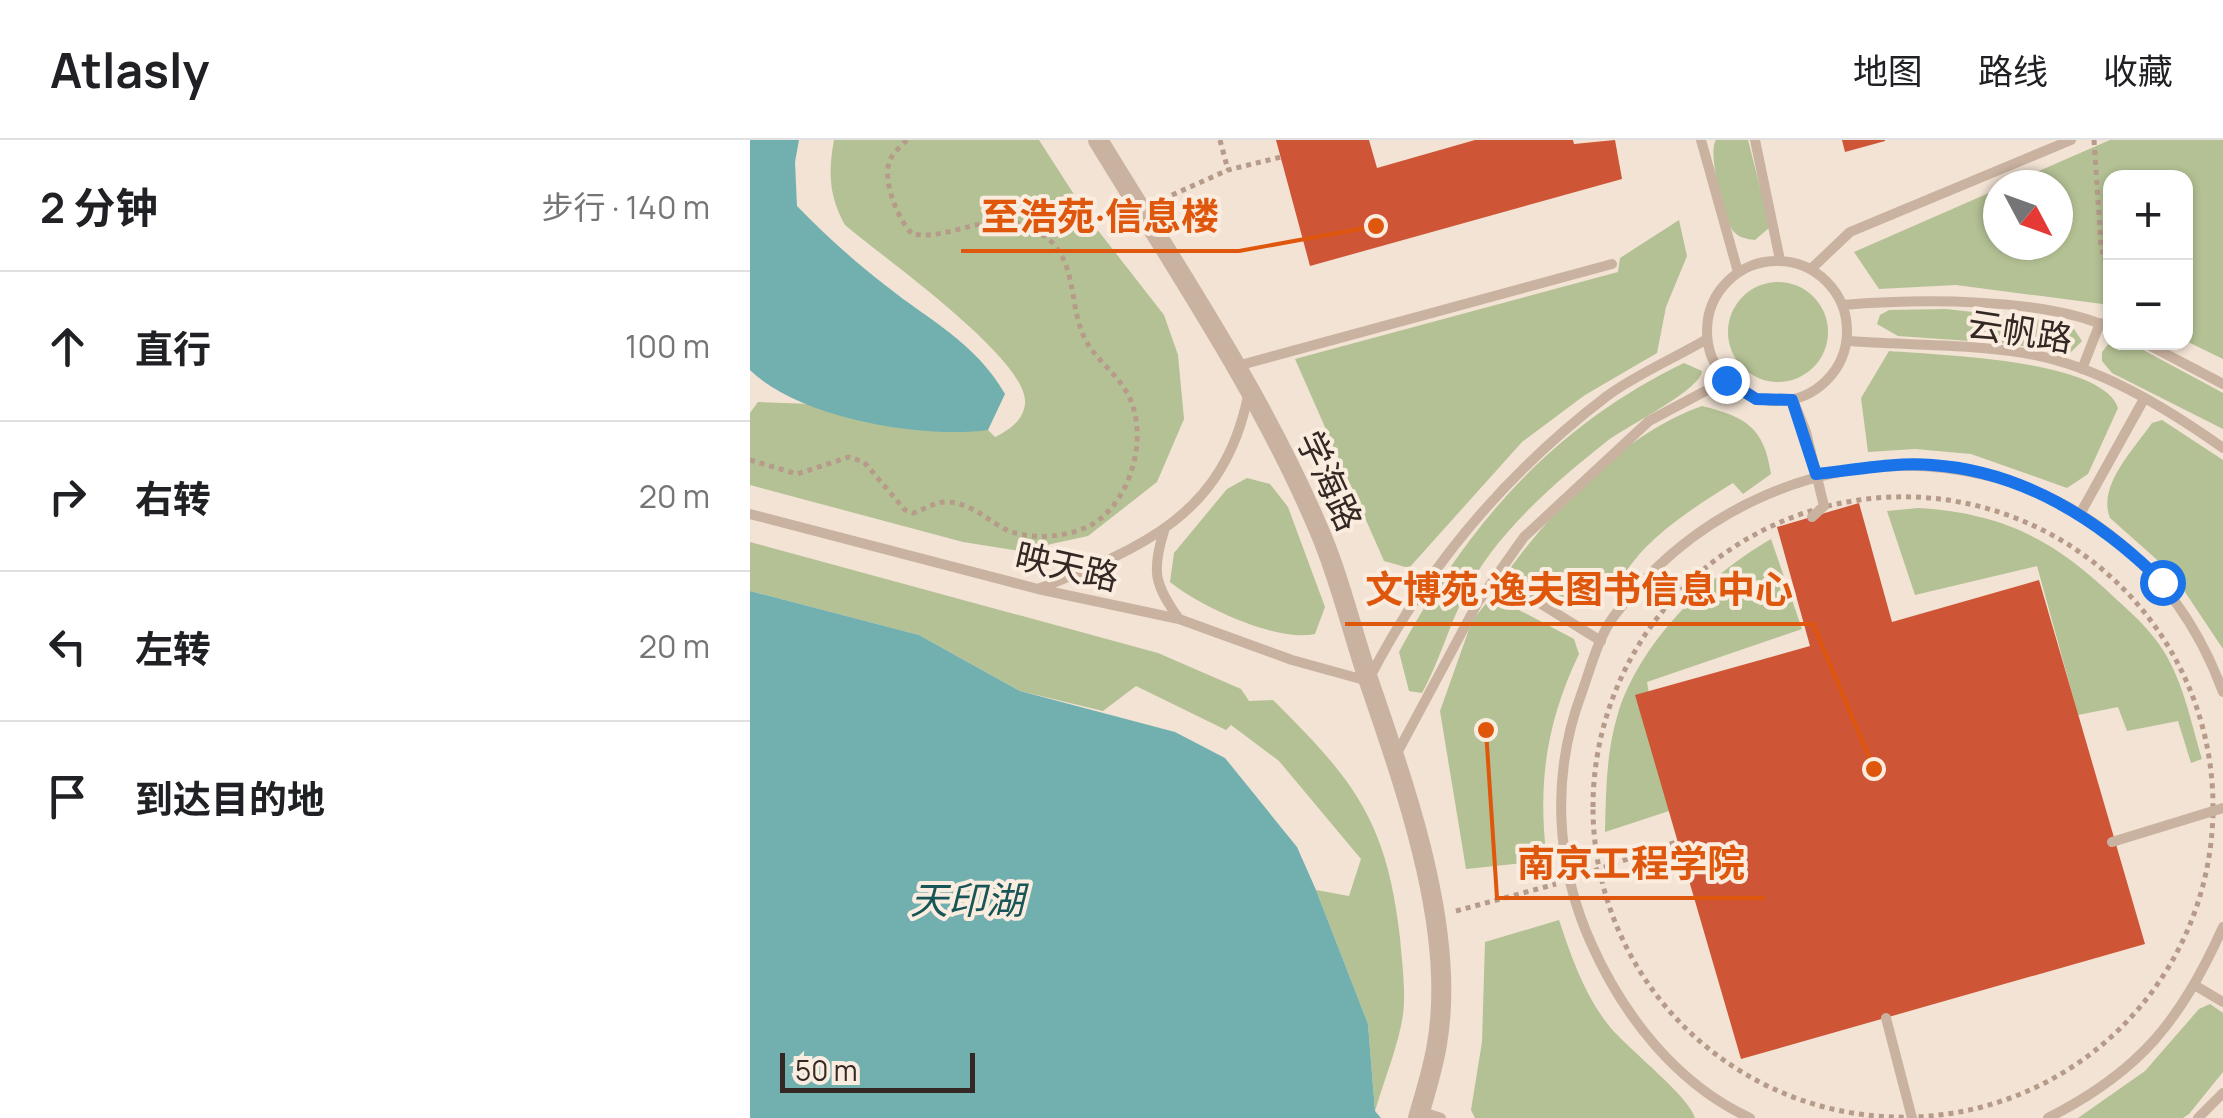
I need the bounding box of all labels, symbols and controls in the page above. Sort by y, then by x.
text: Atlasly [50,37,209,102]
text: 地图 [1853,47,1923,95]
text: 路线 [1978,47,2048,95]
text: 收藏 [2103,47,2173,95]
north arrow [1983,170,2073,260]
map controls [2103,170,2193,350]
button: + [2103,170,2193,260]
text: 2 分钟 [40,178,157,236]
callout: 至浩苑·信息楼 [961,183,1239,251]
text: 步行 · 140 m [542,185,710,229]
text: 至浩苑·信息楼 [981,189,1219,241]
button: − [2103,260,2193,350]
street label: 云帆路 [1965,299,2076,363]
icon: ahead [40,319,95,374]
text: 直行 [135,322,211,374]
text: 100 m [625,324,710,368]
route end [1704,358,1750,404]
street label: 学海路 [1286,423,1374,538]
icon: right [40,469,95,524]
text: 右转 [135,472,211,524]
text: 20 m [639,474,710,518]
street label: 映天路 [1011,531,1124,601]
callout: 文博苑·逸夫图书信息中心 [1345,556,1813,624]
route start [2140,560,2186,606]
text: 文博苑·逸夫图书信息中心 [1365,562,1793,614]
icon: left [40,619,95,674]
text: 左转 [135,622,211,674]
text: 20 m [639,624,710,668]
icon: arrive [40,769,95,824]
text: 到达目的地 [135,772,325,824]
callout: 南京工程学院 [1497,830,1765,898]
text: 南京工程学院 [1517,836,1745,888]
water label: 天印湖 [910,873,1029,925]
scale bar [780,1048,975,1092]
text: 50 m [795,1051,858,1089]

